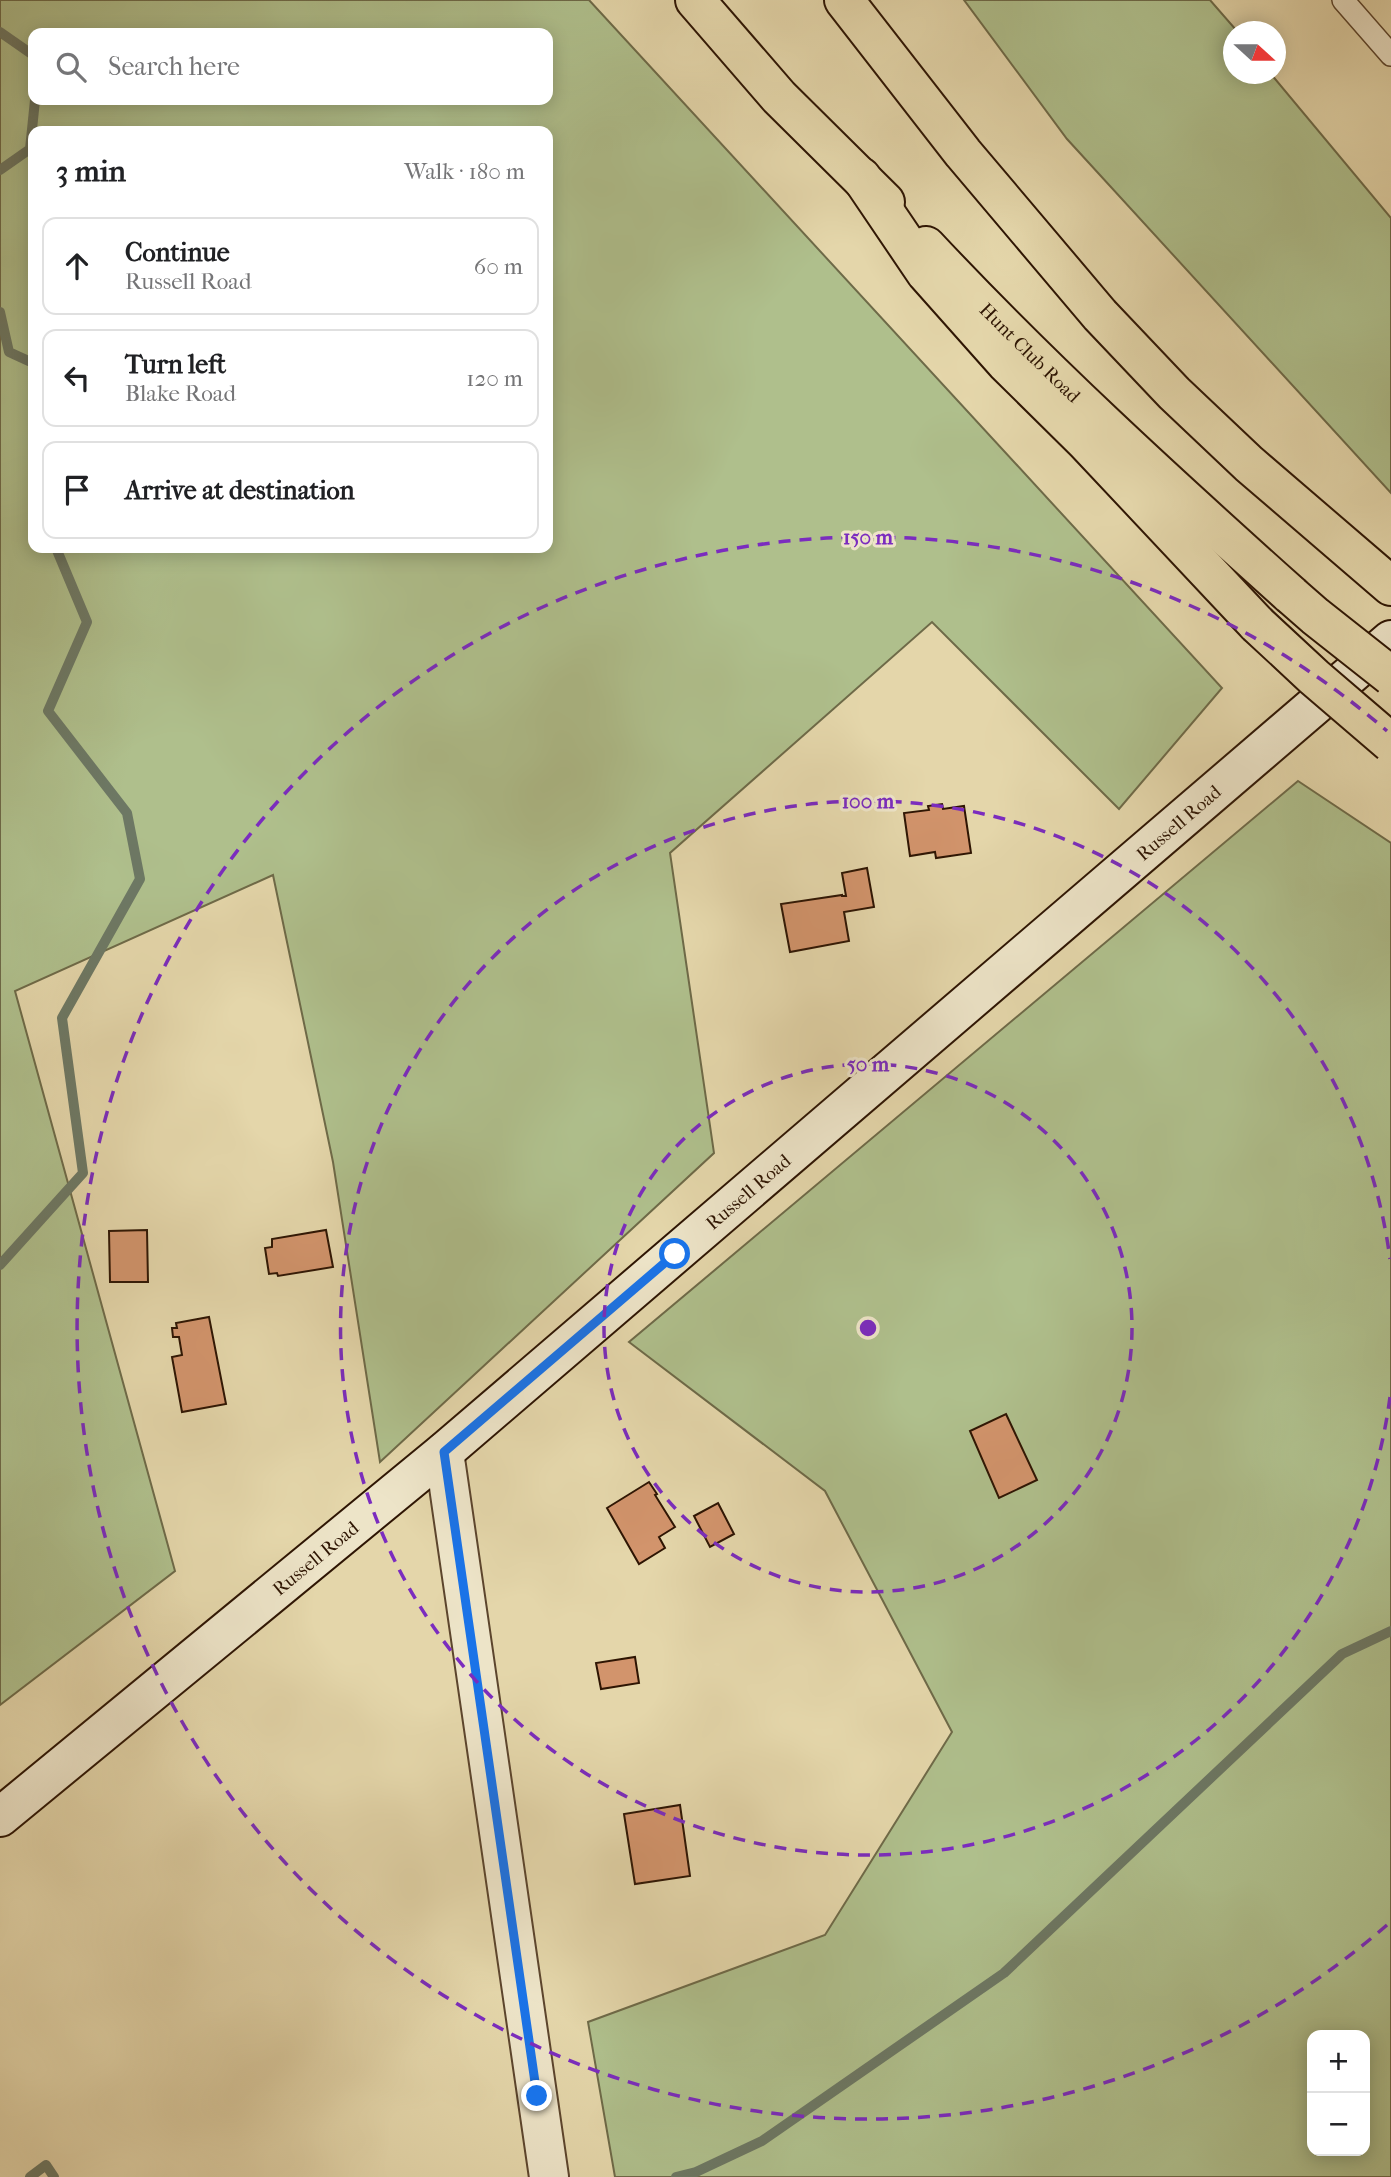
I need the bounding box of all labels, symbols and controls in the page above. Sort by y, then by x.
north arrow [1223,21,1286,84]
search box [28,28,553,105]
icon: search [52,48,90,86]
text: Search here [108,51,240,82]
text: 3 min [56,154,126,189]
text: Walk · 180 m [404,158,525,185]
text: Continue [125,237,230,268]
icon: ahead [58,247,96,285]
text: 60 m [474,253,523,280]
text: Russell Road [125,268,251,295]
street label: Hunt Club Road [975,299,1085,408]
text: Turn left [125,349,226,380]
icon: left [58,359,96,397]
text: 120 m [466,365,523,392]
text: Blake Road [125,380,236,407]
icon: arrive [58,471,96,509]
text: Arrive at destination [125,475,355,506]
text: 150 m [843,525,894,549]
street label: Russell Road [1132,780,1226,866]
text: 100 m [842,789,895,813]
text: 50 m [847,1052,890,1076]
street label: Russell Road [702,1149,796,1235]
route start [659,1238,690,1269]
centre of rings [856,1316,880,1340]
street label: Russell Road [268,1517,364,1600]
map controls [1307,2030,1370,2156]
button: + [1307,2030,1370,2093]
route end [521,2080,552,2111]
button: − [1307,2093,1370,2156]

